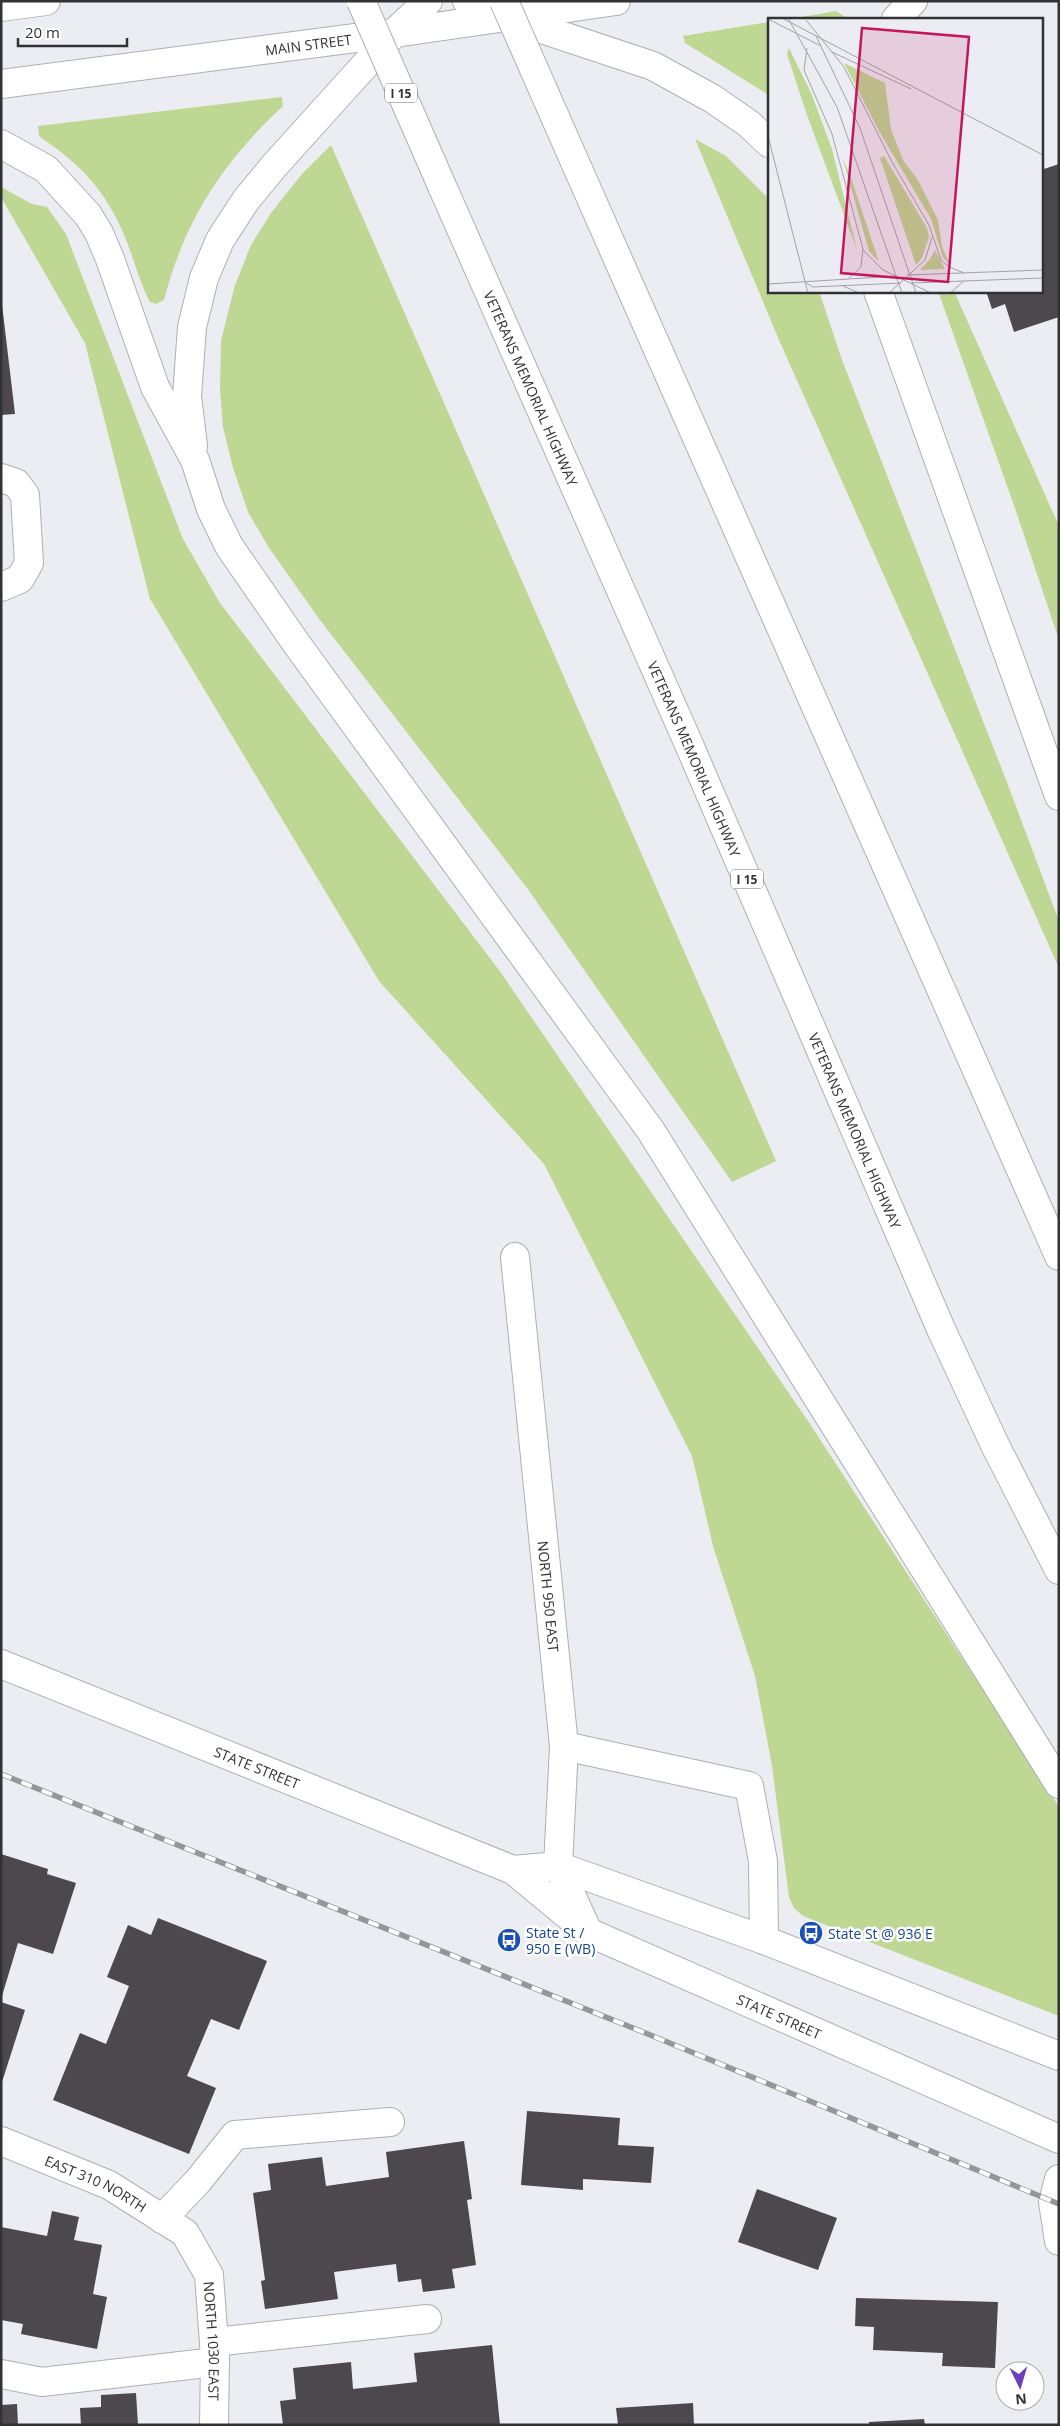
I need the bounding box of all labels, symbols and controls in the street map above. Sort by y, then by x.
scale bar [18,15,126,47]
inset map [768,18,1042,292]
text: 20 m [25,22,60,42]
street label: MAIN STREET [264,29,353,59]
road number: I 15 [385,84,417,102]
street label: VETERANS MEMORIAL HIGHWAY [480,287,583,489]
street label: VETERANS MEMORIAL HIGHWAY [644,658,746,860]
road number: I 15 [731,870,763,889]
street label: VETERANS MEMORIAL HIGHWAY [805,1030,906,1232]
street label: NORTH 950 EAST [534,1540,564,1653]
street label: STATE STREET [211,1741,303,1793]
bus stop icon: State St @ 936 E [798,1920,824,1946]
place label: State St / 950 E (WB) [526,1923,595,1958]
place label: State St @ 936 E [828,1924,933,1943]
bus stop icon: State St / 950 E (WB) [496,1927,522,1953]
street label: STATE STREET [734,1989,825,2043]
street label: EAST 310 NORTH [42,2150,151,2216]
street label: NORTH 1030 EAST [200,2281,224,2401]
north arrow [995,2361,1045,2411]
text: N [1015,2389,1028,2409]

